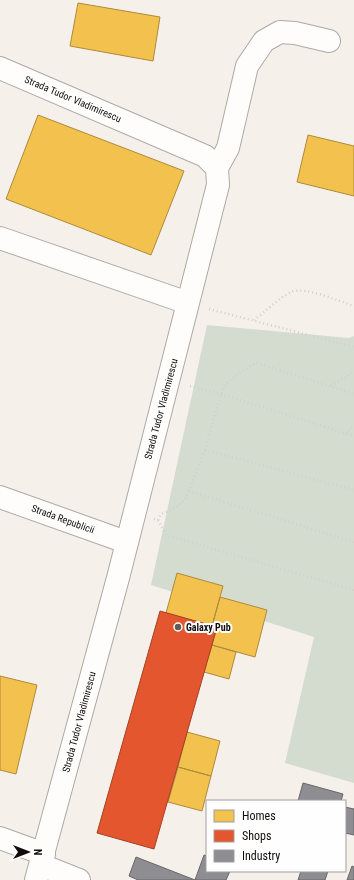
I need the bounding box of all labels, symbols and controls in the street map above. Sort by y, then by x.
street label: Strada Tudor Vladimirescu [23,74,123,124]
street label: Strada Tudor Vladimirescu [142,357,180,461]
street label: Strada Republicii [30,502,96,536]
marker: Galaxy Pub [173,622,183,632]
place label: Galaxy Pub [186,622,231,633]
street label: Strada Tudor Vladimirescu [60,670,98,774]
legend [206,800,346,872]
text: Homes [242,809,276,823]
text: Shops [242,829,271,843]
north arrow [8,832,48,872]
text: N [31,849,44,856]
text: Industry [242,849,280,863]

